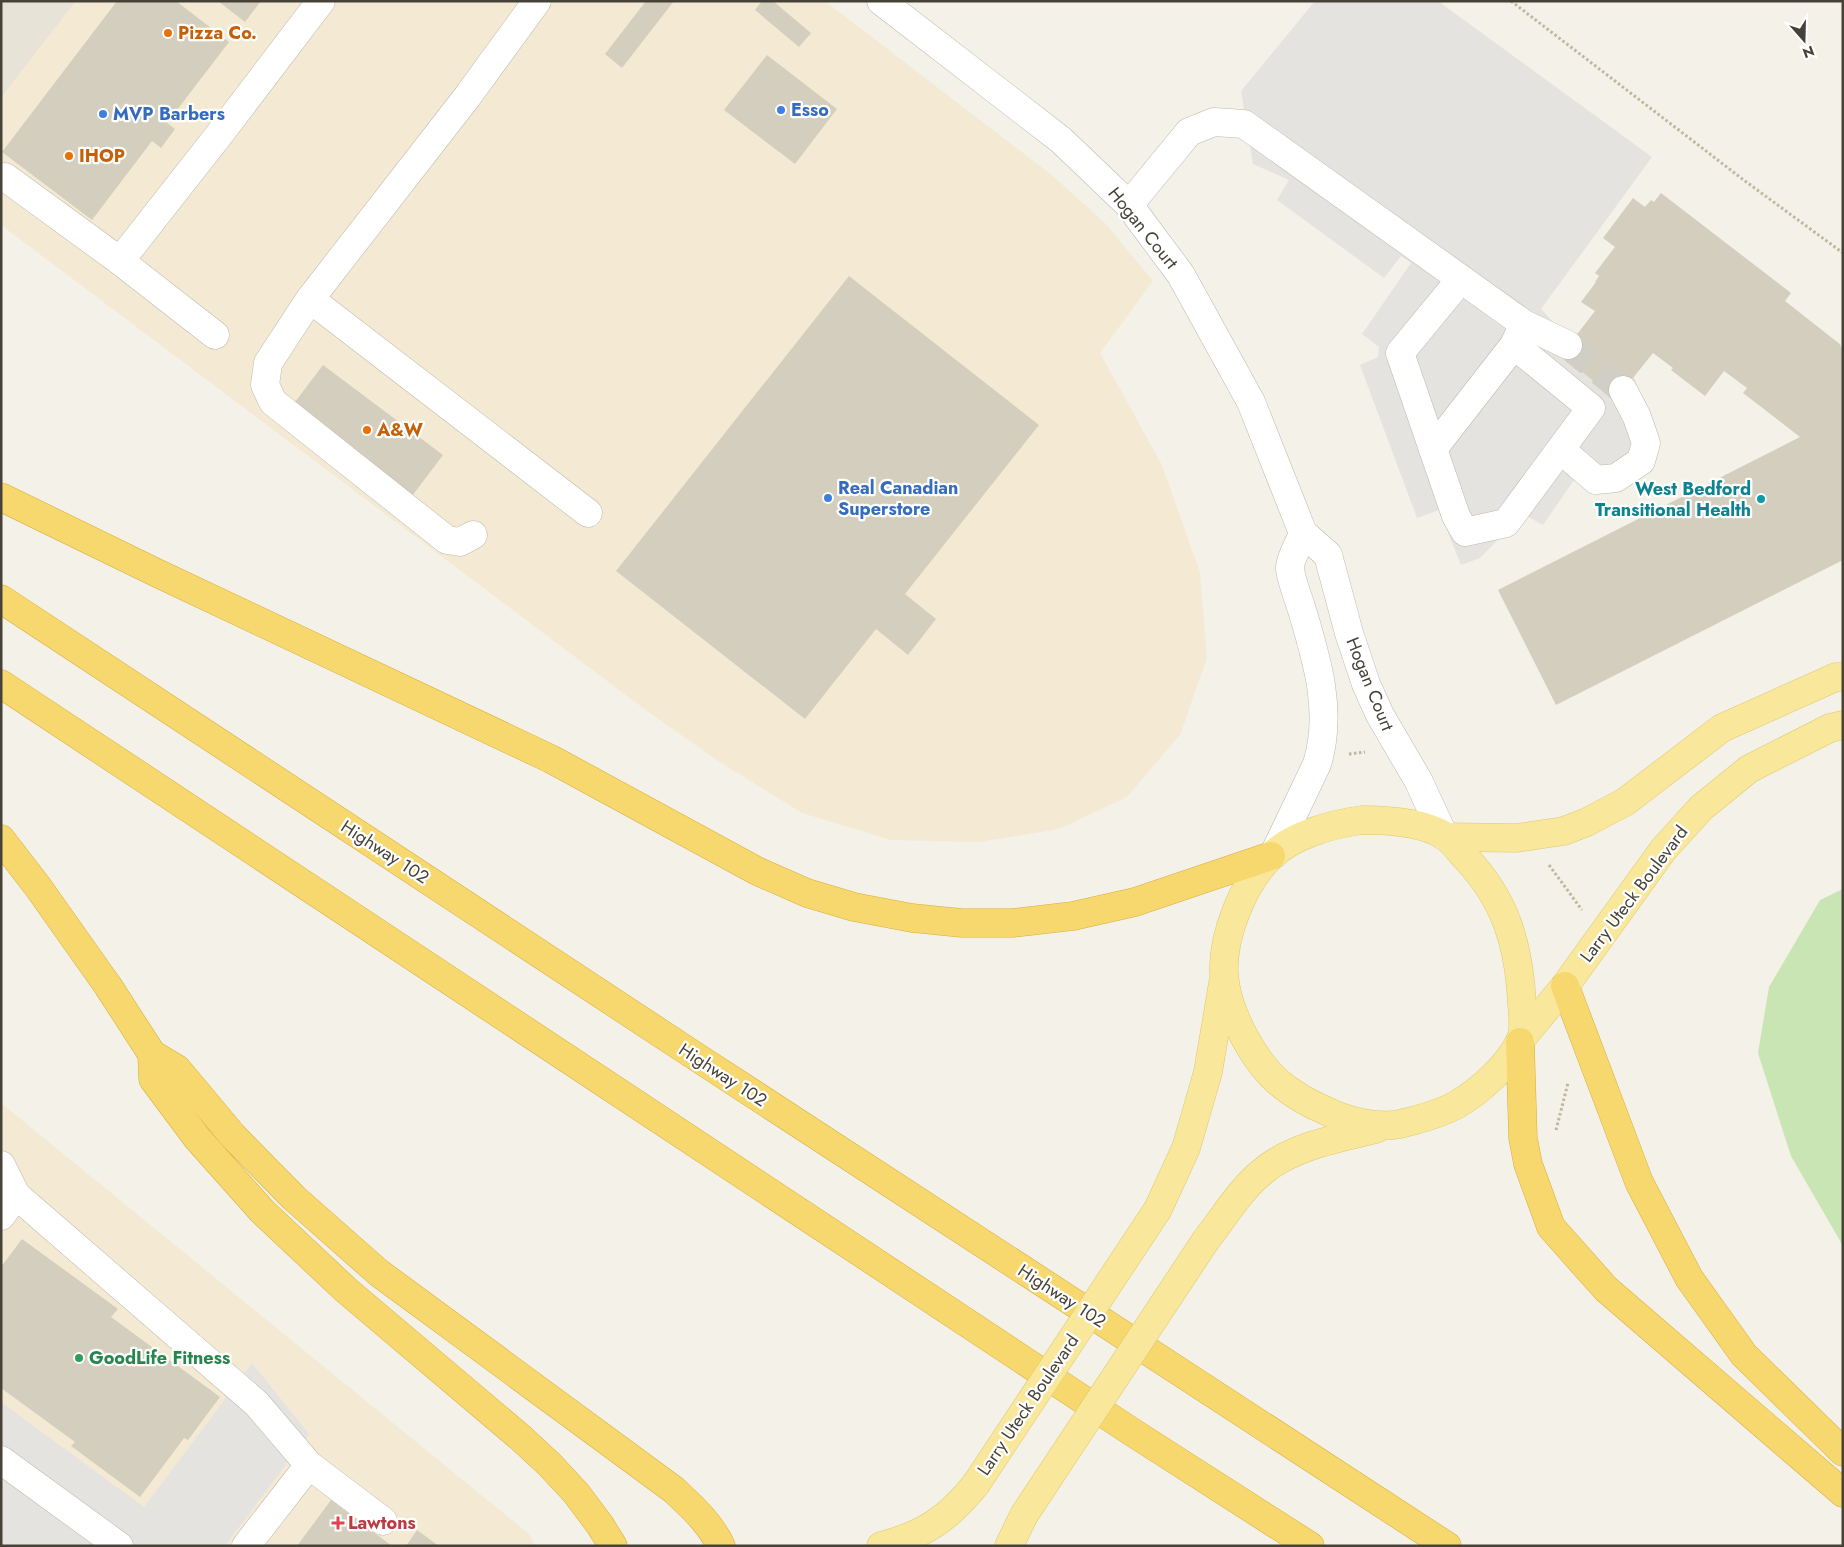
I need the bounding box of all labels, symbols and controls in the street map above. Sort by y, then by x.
north arrow [1779,15,1829,65]
place label: Pizza Co. [178,20,257,46]
marker: Pizza Co. [162,27,174,39]
text: N [1800,41,1817,64]
place label: Esso [791,97,829,123]
place label: MVP Barbers [113,101,225,127]
marker: Esso [775,104,787,116]
marker: MVP Barbers [97,108,109,120]
place label: IHOP [79,143,125,169]
marker: IHOP [63,150,75,162]
street label: Hogan Court [1102,182,1185,275]
place label: A&W [376,417,424,443]
marker: A&W [361,424,373,436]
place label: Real Canadian Superstore [838,475,958,522]
place label: West Bedford Transitional Health [1595,476,1751,523]
marker: Real Canadian Superstore [822,492,834,504]
marker: West Bedford Transitional Health [1755,493,1767,505]
street label: Hogan Court [1339,633,1401,735]
street label: Highway 102 [336,814,434,890]
street label: Larry Uteck Boulevard [1574,820,1694,968]
street label: Highway 102 [674,1037,772,1113]
street label: Highway 102 [1013,1258,1111,1334]
street label: Larry Uteck Boulevard [971,1329,1085,1481]
place label: GoodLife Fitness [89,1345,230,1371]
marker: GoodLife Fitness [73,1352,85,1364]
place label: Lawtons [348,1510,416,1536]
marker: Lawtons [332,1517,344,1529]

